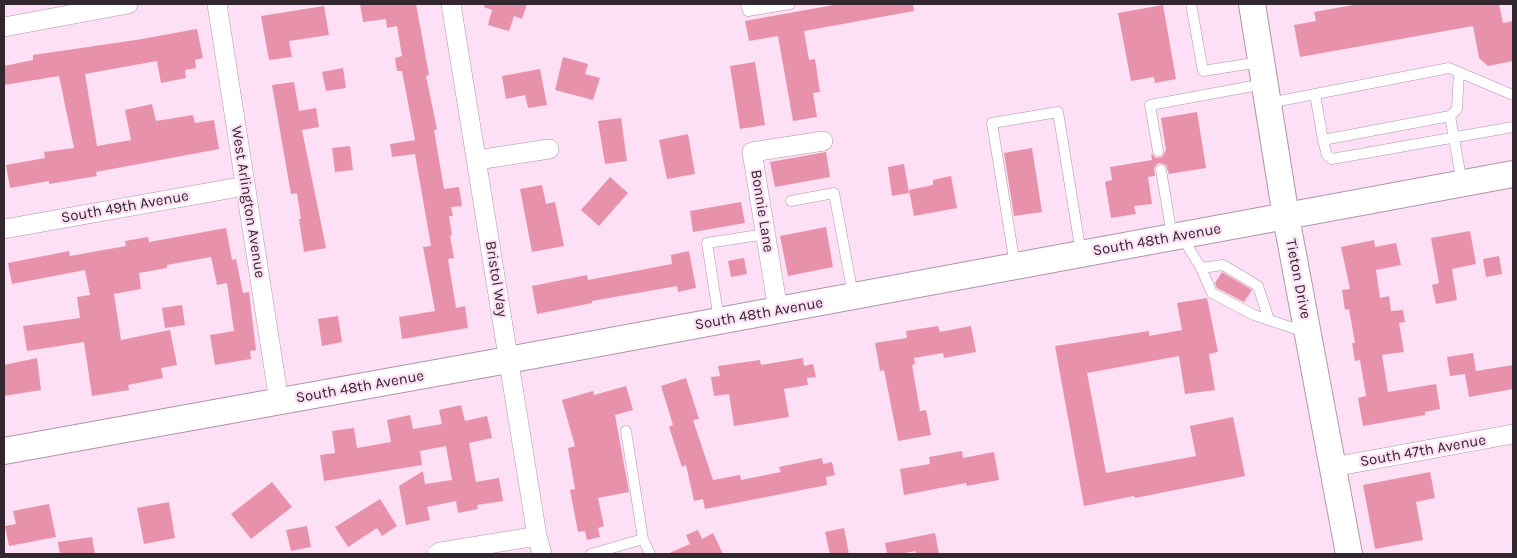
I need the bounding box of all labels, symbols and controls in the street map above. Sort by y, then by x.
street label: West Arlington Avenue [227,125,269,279]
street label: Bonnie Lane [747,168,777,254]
street label: South 49th Avenue [60,187,190,227]
street label: South 48th Avenue [1092,220,1222,260]
street label: Tieton Drive [1281,237,1315,321]
street label: Bristol Way [481,240,511,318]
street label: South 48th Avenue [694,294,824,334]
street label: South 48th Avenue [295,367,425,407]
street label: South 47th Avenue [1359,431,1487,471]

